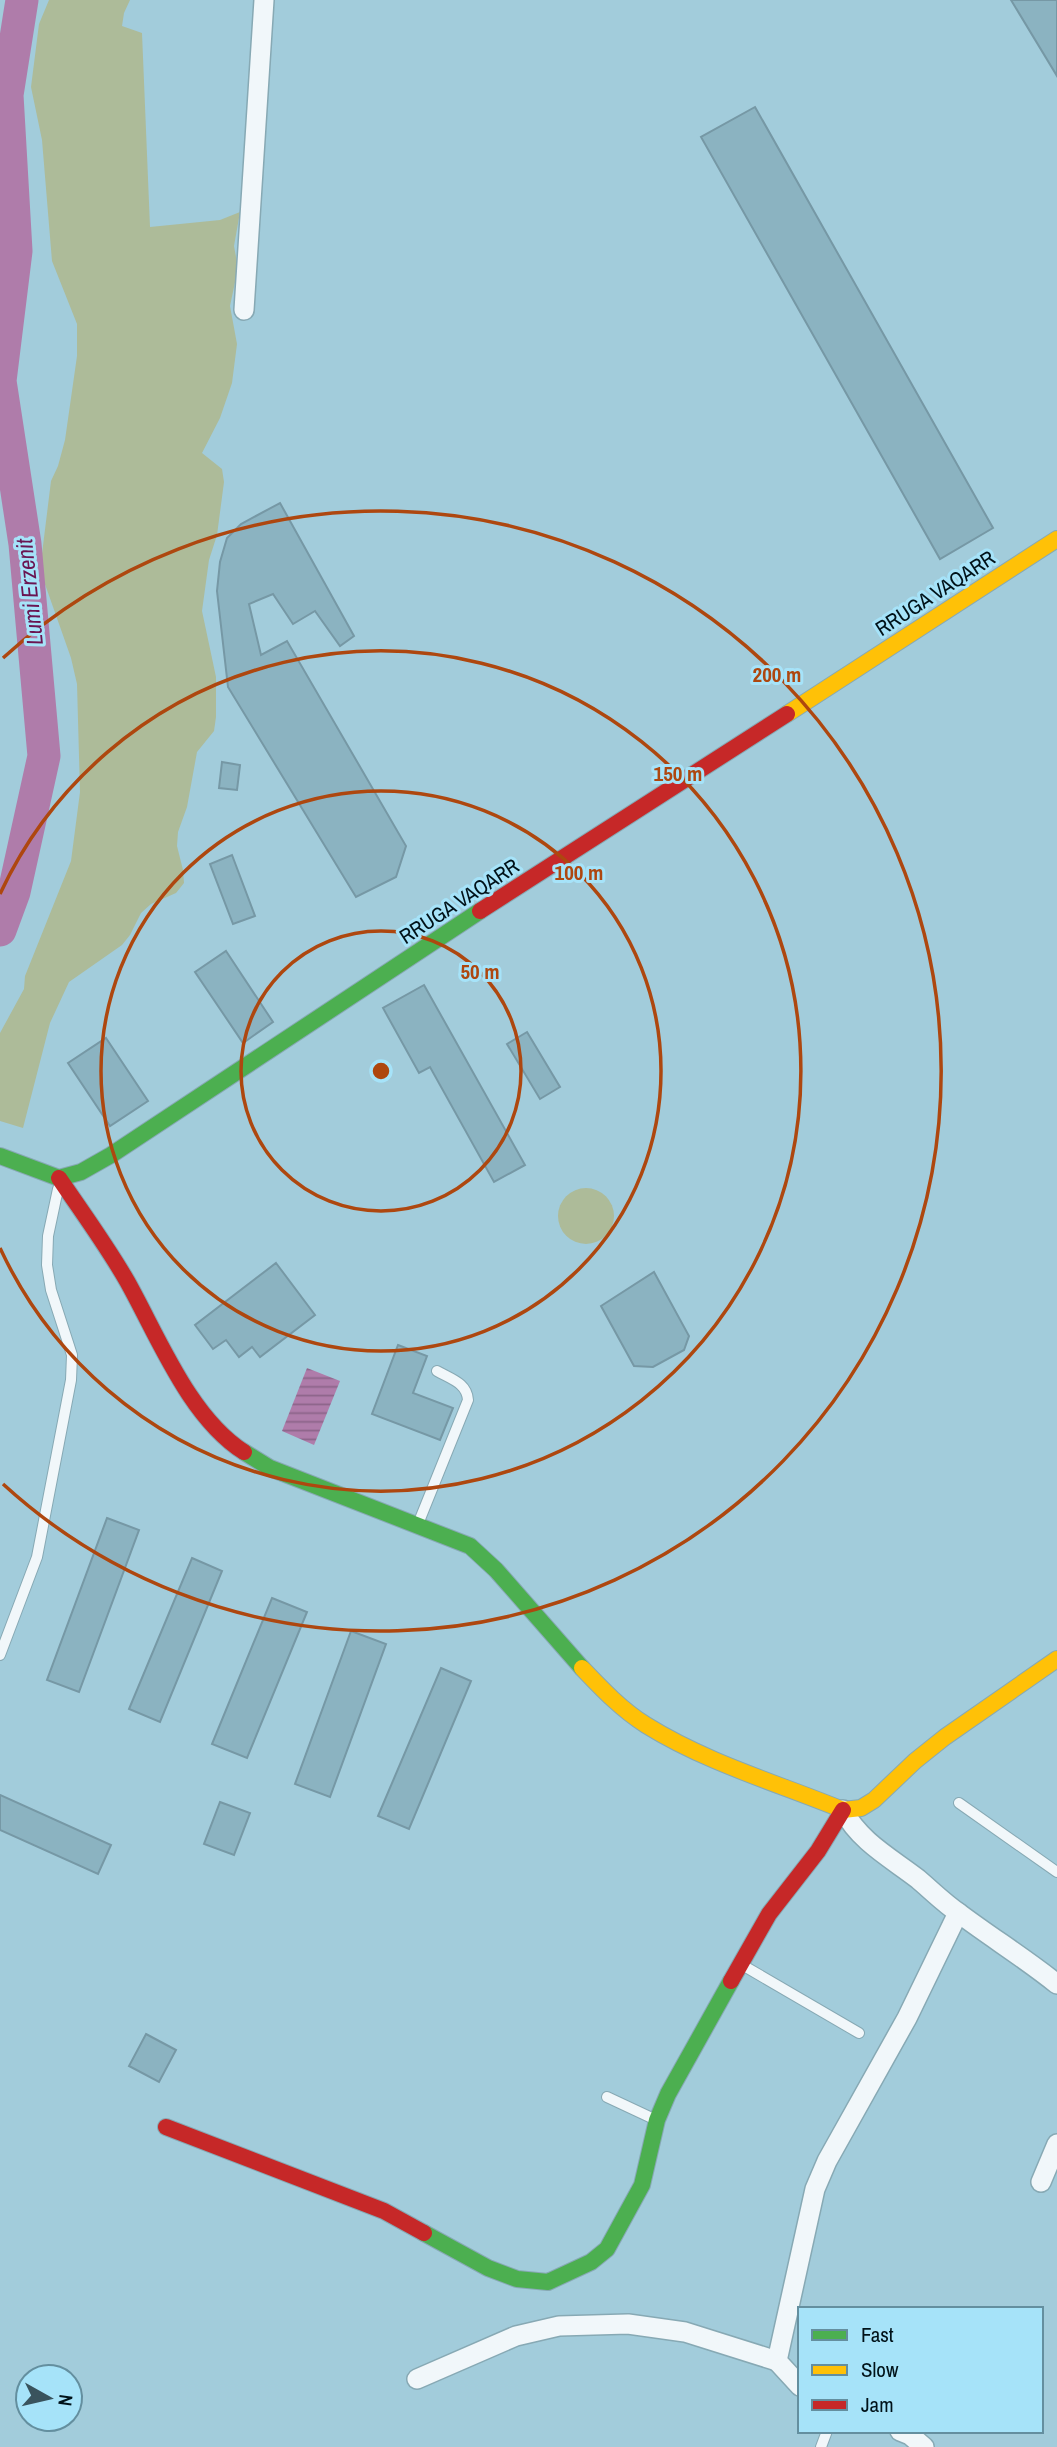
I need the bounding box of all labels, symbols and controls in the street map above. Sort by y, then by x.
water label: Lumi Erzenit [8,536,50,647]
street label: RRUGA VAQARR [869,543,1001,643]
text: 200 m [753,660,801,689]
text: 150 m [654,759,702,788]
street label: RRUGA VAQARR [393,851,525,951]
text: 100 m [555,858,603,887]
text: 50 m [460,957,500,986]
centre of rings [369,1059,393,1083]
legend [798,2307,1043,2433]
text: Fast [861,2320,894,2349]
text: Slow [861,2355,899,2384]
north arrow [14,2363,84,2433]
text: Jam [861,2390,894,2419]
text: N [52,2393,79,2408]

